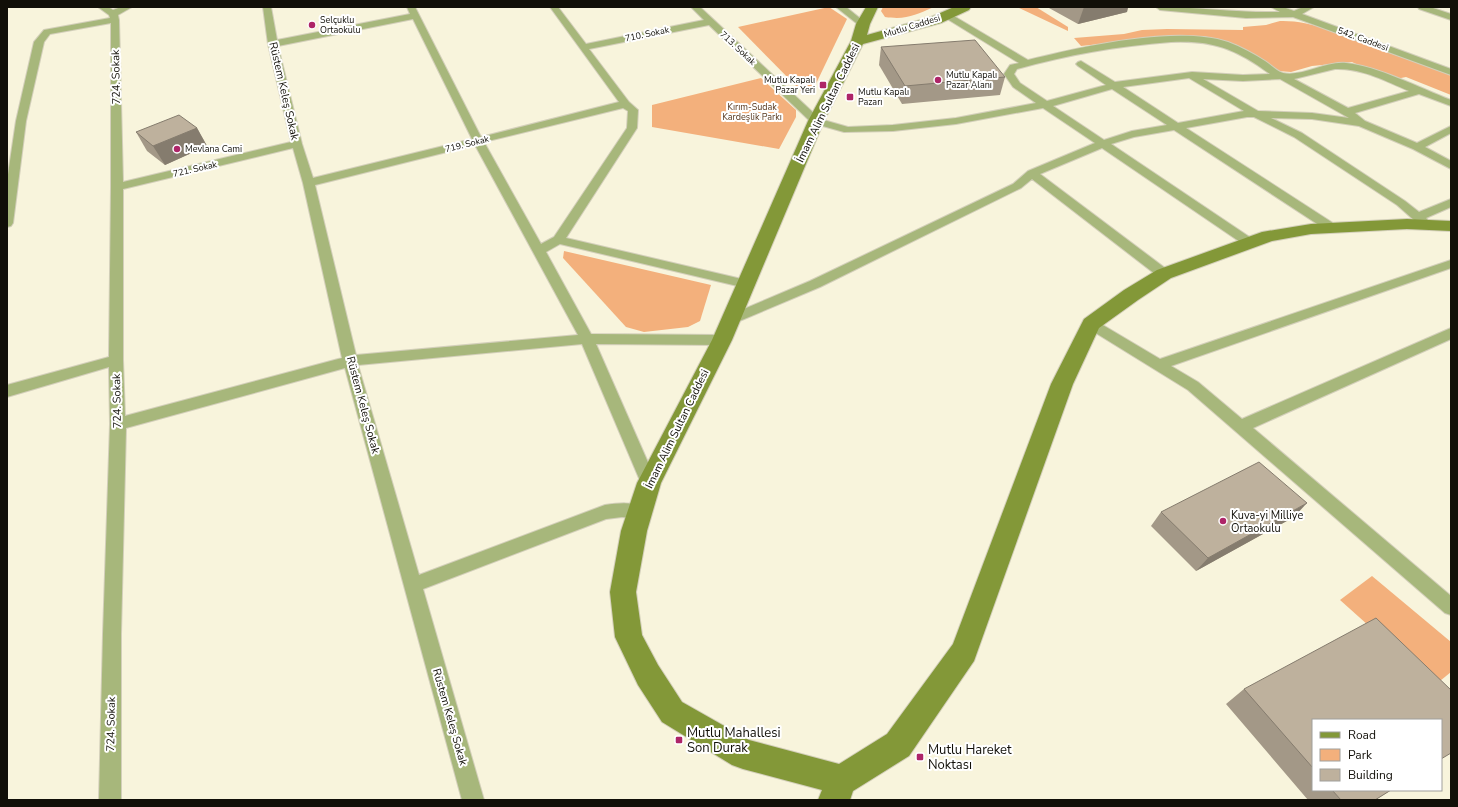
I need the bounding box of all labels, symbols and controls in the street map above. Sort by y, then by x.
street label: Mutlu Caddesi [882,12,942,40]
place label: Selçuklu Ortaokulu [320,14,361,36]
marker: Selçuklu Ortaokulu [307,20,317,30]
street label: 710. Sokak [624,23,671,45]
street label: 542. Caddesi [1336,24,1390,54]
street label: 713. Sokak [718,28,759,68]
street label: Rüstem Keleş Sokak [265,41,303,142]
street label: İmam Alim Sultan Caddesi [793,41,863,165]
street label: 724. Sokak [108,49,124,105]
place label: Mutlu Kapalı Pazar Alanı [946,69,997,91]
place label: Mutlu Kapalı Pazar Yeri [764,74,815,96]
marker: Mutlu Kapalı Pazar Alanı [933,75,943,85]
marker: Mutlu Kapalı Pazar Yeri [818,80,828,90]
place label: Mutlu Kapalı Pazarı [858,86,909,108]
marker: Mutlu Kapalı Pazarı [845,92,855,102]
park label: Kırım-Sudak Kardeşlik Parkı [722,101,782,123]
street label: 719. Sokak [444,133,491,155]
place label: Mevlana Cami [185,143,242,155]
marker: Mevlana Cami [172,144,182,154]
street label: 721. Sokak [172,158,219,180]
street label: Rüstem Keleş Sokak [343,355,383,456]
street label: İmam Alim Sultan Caddesi [642,367,712,491]
street label: 724. Sokak [109,373,125,429]
place label: Kuva-yi Milliye Ortaokulu [1231,508,1303,536]
marker: Kuva-yi Milliye Ortaokulu [1218,516,1228,526]
street label: Rüstem Keleş Sokak [429,667,471,768]
street label: 724. Sokak [103,696,119,752]
legend [1312,719,1442,791]
place label: Mutlu Mahallesi Son Durak [687,724,781,757]
text: Road [1348,727,1376,743]
marker: Mutlu Mahallesi Son Durak [674,735,684,745]
place label: Mutlu Hareket Noktası [928,741,1012,774]
text: Park [1348,747,1373,763]
marker: Mutlu Hareket Noktası [915,752,925,762]
text: Building [1348,767,1393,783]

